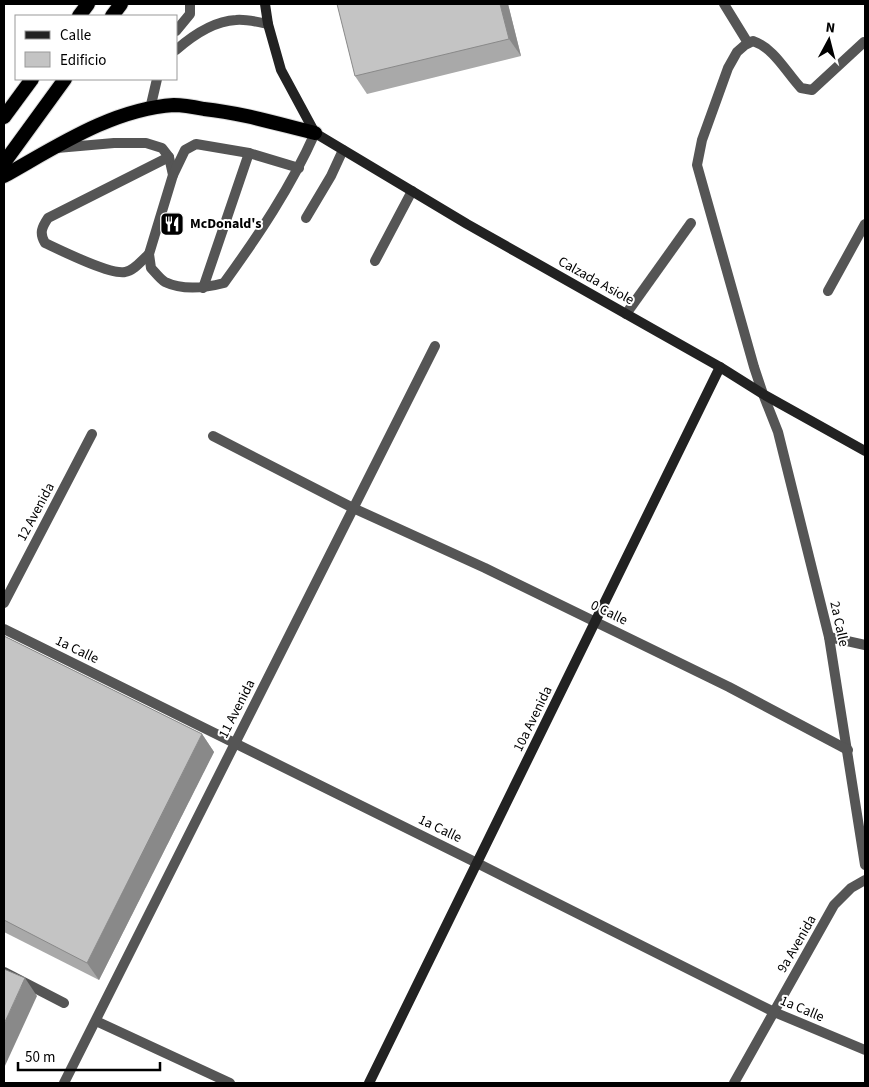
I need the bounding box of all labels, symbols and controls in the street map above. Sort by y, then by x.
legend [15,15,178,80]
north arrow [804,15,854,65]
text: N [825,18,836,39]
text: Calle [60,25,91,46]
text: Edificio [60,50,107,71]
restaurant icon: McDonald's [159,211,185,237]
place label: McDonald's [190,214,261,234]
street label: Calzada Asiole [554,252,638,310]
street label: 12 Avenida [12,479,60,545]
street label: 0 Calle [587,595,631,631]
street label: 2a Calle [824,599,854,649]
street label: 1a Calle [52,631,102,669]
street label: 11 Avenida [214,676,260,742]
street label: 10a Avenida [509,683,557,755]
street label: 1a Calle [415,810,465,848]
street label: 9a Avenida [772,911,822,977]
street label: 1a Calle [777,991,827,1027]
scale bar [18,1040,160,1072]
text: 50 m [25,1047,55,1068]

